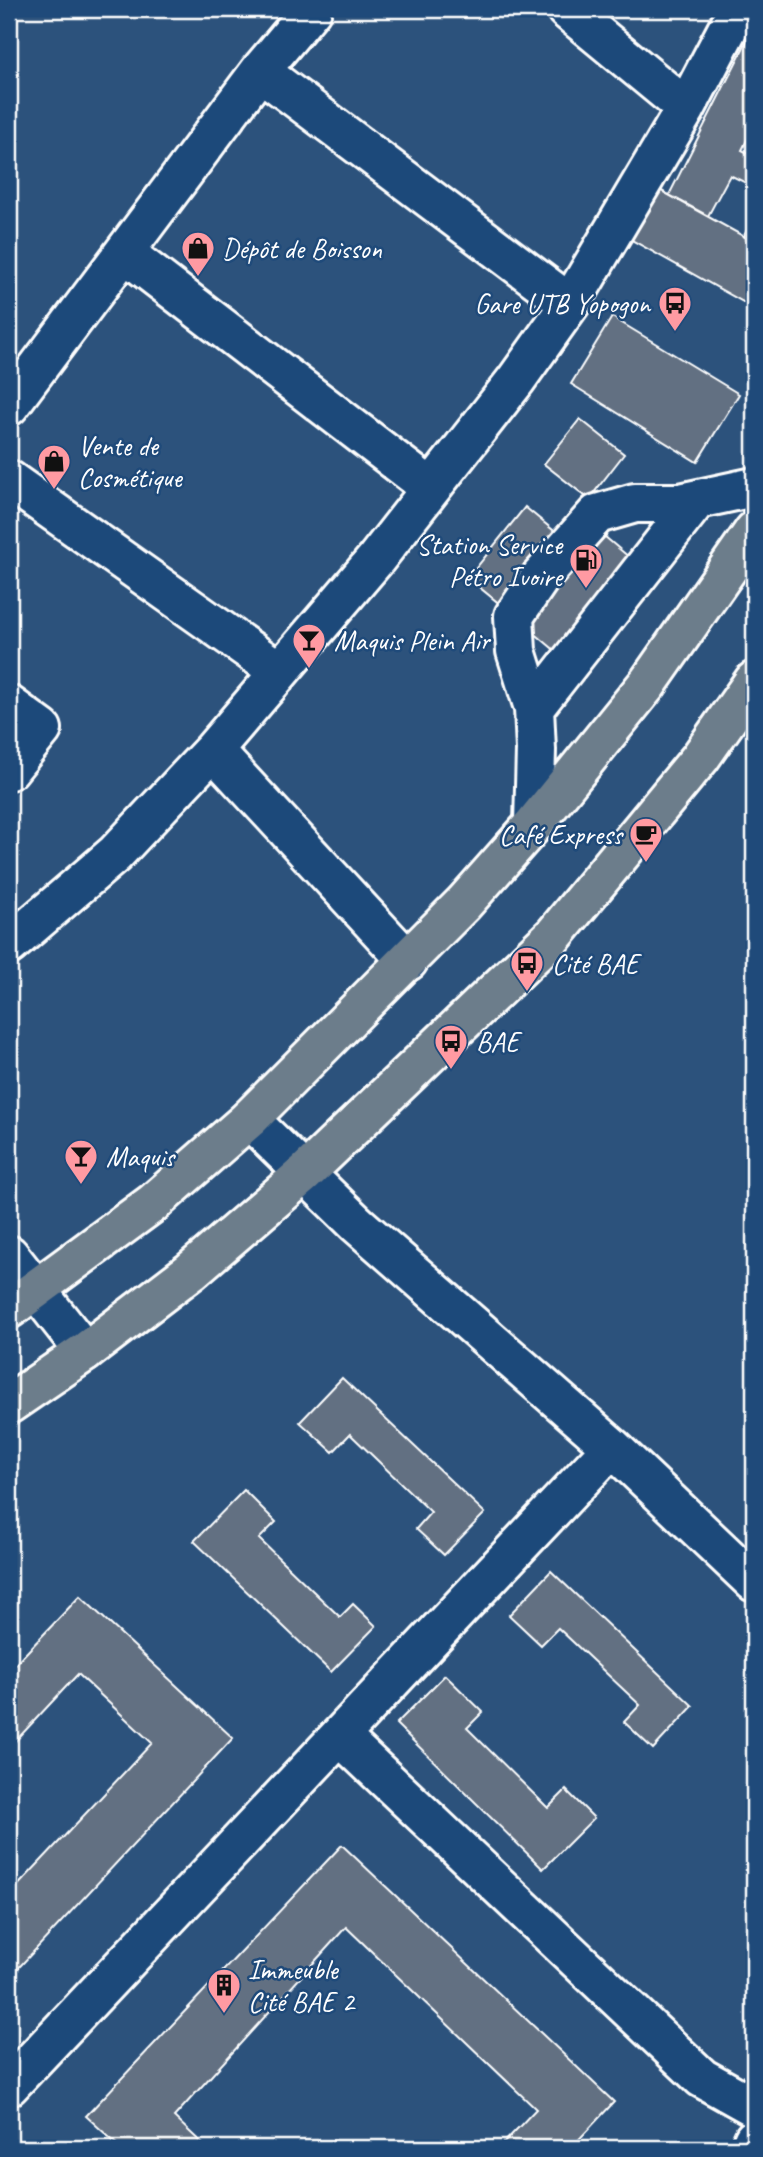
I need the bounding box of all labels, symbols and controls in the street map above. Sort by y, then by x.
shop icon: Dépôt de Boisson [179,229,217,278]
place label: Dépôt de Boisson [222,231,382,266]
bus stop icon: Gare UTB Yopogon [656,284,694,333]
place label: Gare UTB Yopogon [474,286,651,321]
place label: Vente de Cosmétique [78,428,183,495]
shop icon: Vente de Cosmétique [35,442,73,491]
place label: Station Service Pétro Ivoire [416,527,564,594]
fuel station icon: Station Service Pétro Ivoire [567,541,605,590]
bar icon: Maquis Plein Air [290,621,328,670]
place label: Maquis Plein Air [334,623,492,658]
cafe icon: Café Express [627,815,665,864]
place label: Café Express [499,817,624,852]
bus stop icon: Cité BAE [508,944,546,993]
place label: Cité BAE [552,946,642,981]
bus stop icon: BAE [432,1022,470,1071]
place label: BAE [476,1024,523,1059]
bar icon: Maquis [62,1137,100,1186]
place label: Maquis [106,1139,177,1174]
place label: Immeuble Cité BAE 2 [248,1952,356,2019]
building icon: Immeuble Cité BAE 2 [205,1966,243,2015]

